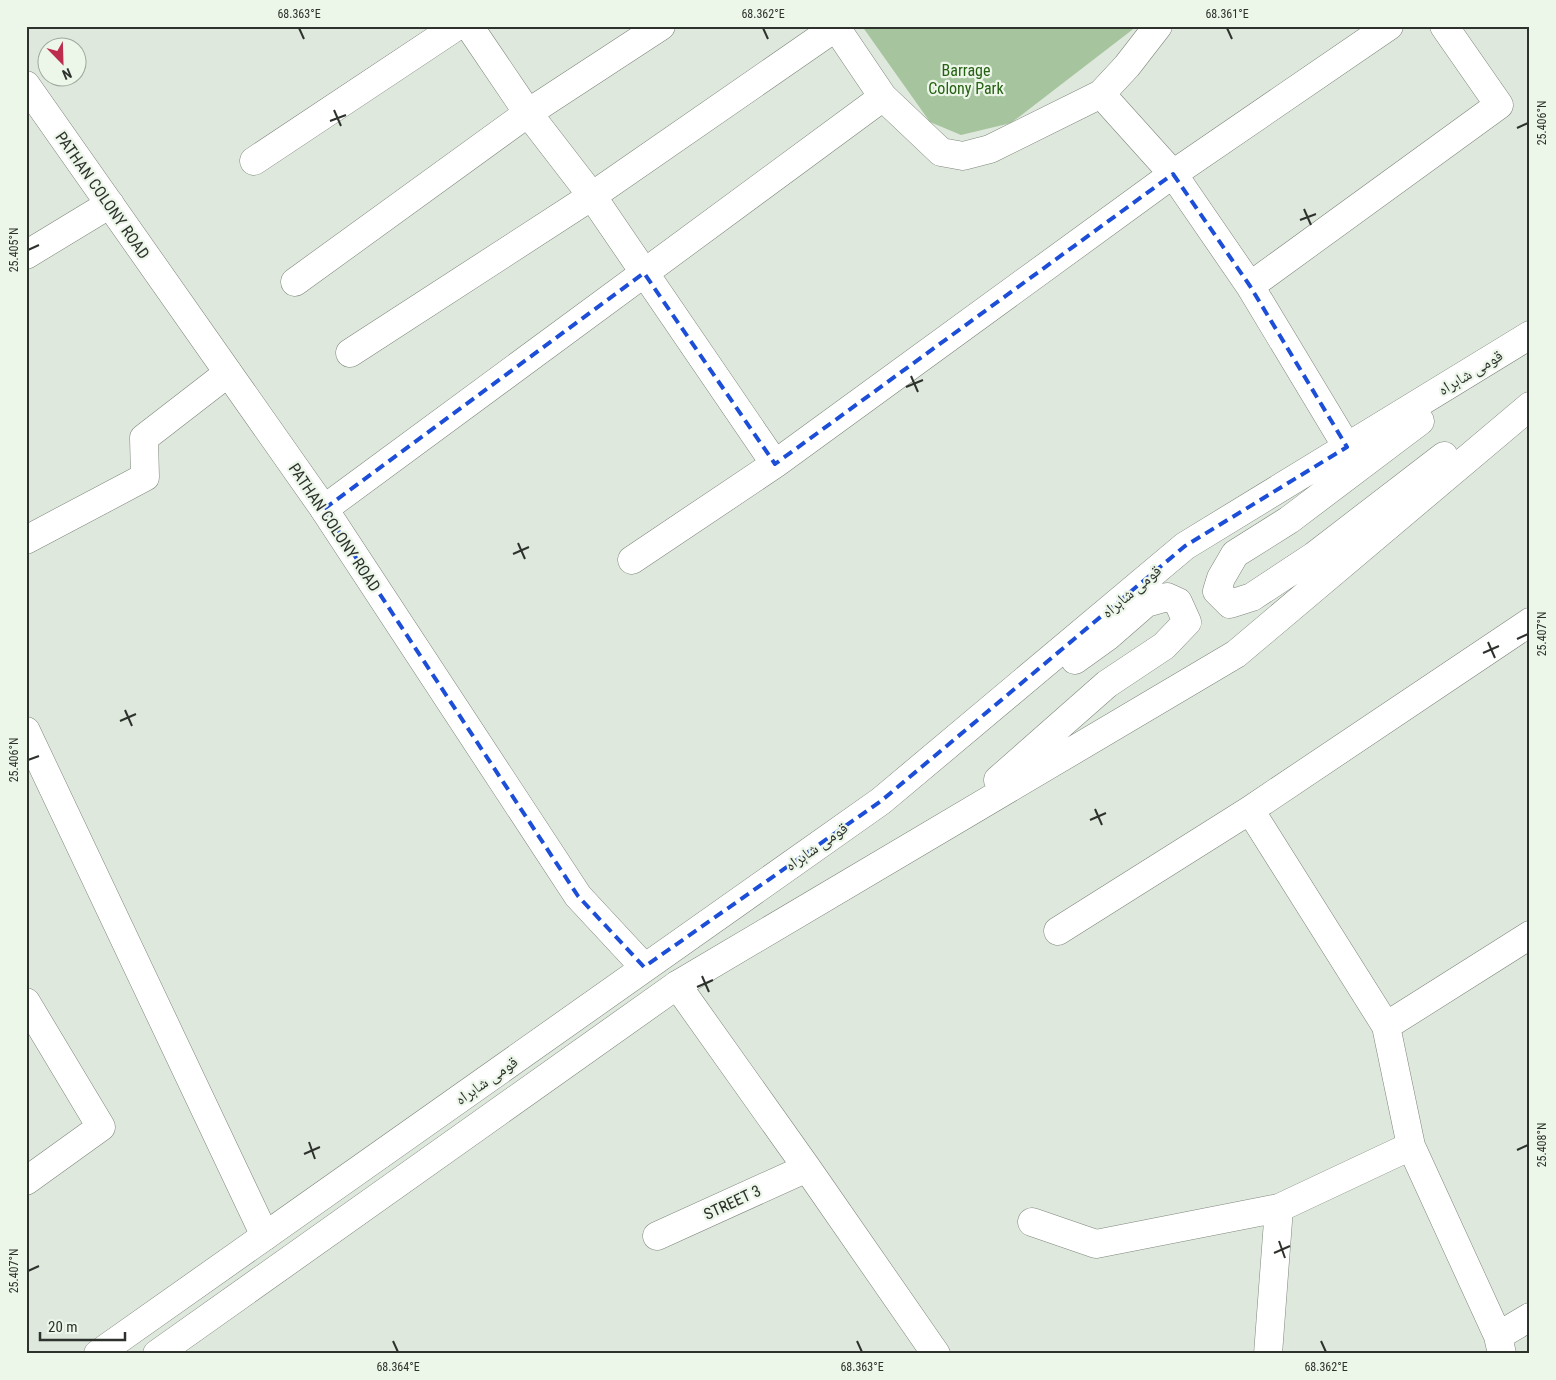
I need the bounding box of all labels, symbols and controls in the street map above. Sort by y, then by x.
text: 68.363°E [277,7,321,21]
text: 68.362°E [741,7,785,21]
text: 68.361°E [1205,7,1249,21]
north arrow [38,38,88,88]
park label: Barrage Colony Park [928,61,1005,98]
text: N [60,65,74,83]
text: 25.406°N [1535,101,1549,145]
street label: PATHAN COLONY ROAD [52,128,154,262]
text: 25.405°N [7,228,21,272]
street label: قومی شاہراہ [1435,346,1507,400]
street label: PATHAN COLONY ROAD [285,460,385,595]
street label: قومی شاہراہ [1098,561,1166,623]
text: 25.407°N [1535,612,1549,656]
text: 25.406°N [7,738,21,782]
street label: قومی شاہراہ [781,818,852,876]
street label: قومی شاہراہ [451,1052,522,1110]
text: 25.408°N [1535,1123,1549,1167]
street label: STREET 3 [701,1181,764,1224]
text: 25.407°N [7,1249,21,1293]
scale bar [40,1310,125,1342]
text: 20 m [48,1318,78,1336]
text: 68.364°E [376,1360,420,1374]
text: 68.363°E [840,1360,884,1374]
text: 68.362°E [1304,1360,1348,1374]

